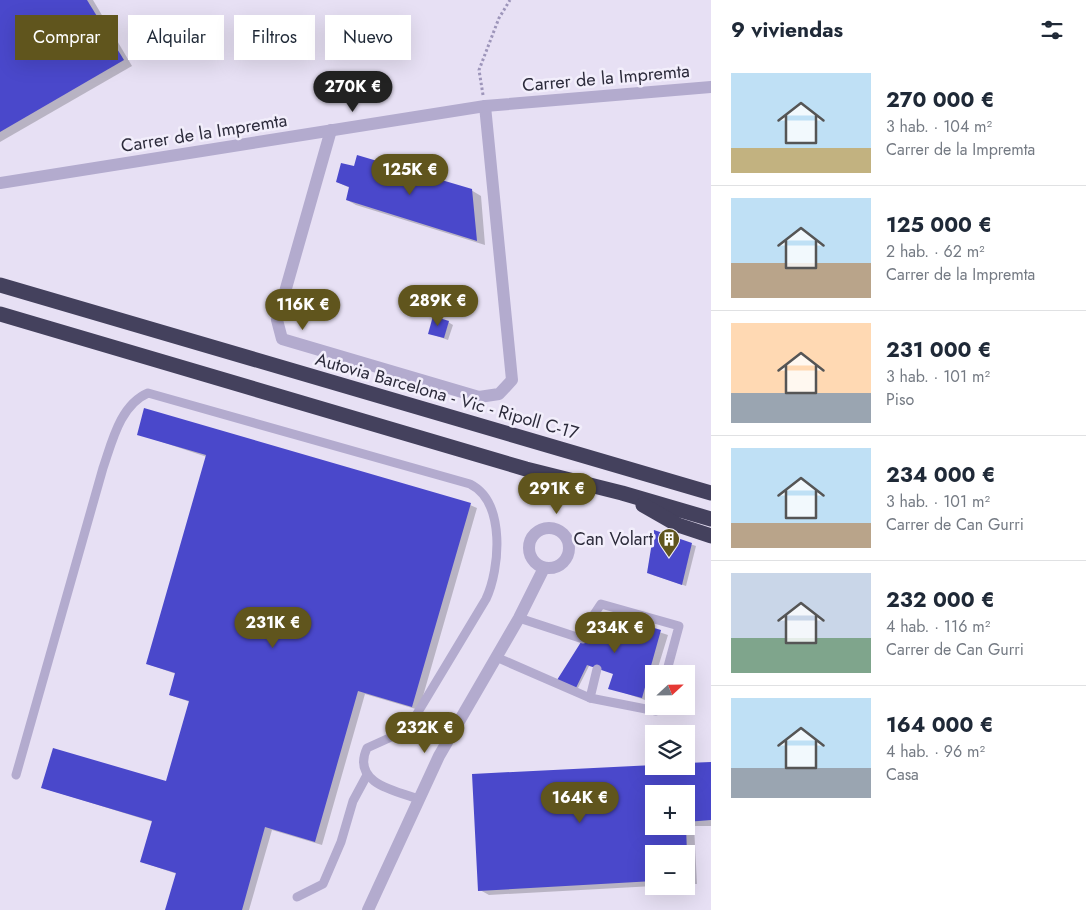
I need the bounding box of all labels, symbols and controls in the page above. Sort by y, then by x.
chip: Comprar [15,15,118,60]
chip: Alquilar [128,15,224,60]
chip: Filtros [234,15,315,60]
chip: Nuevo [325,15,411,60]
text: 9 viviendas [731,15,843,45]
icon: filters [1038,16,1066,44]
street label: Carrer de la Impremta [521,58,691,98]
pin: 270K € [312,70,394,113]
text: 270K € [324,75,382,98]
text: 270 000 € [886,85,994,115]
icon: home [771,93,831,153]
street label: Carrer de la Impremta [119,107,289,159]
text: 3 hab. · 104 m² [886,115,992,138]
text: Carrer de la Impremta [886,138,1035,161]
pin: 125K € [369,154,451,196]
text: 125K € [382,158,438,181]
text: 125 000 € [886,210,992,240]
icon: home [771,218,831,278]
text: 2 hab. · 62 m² [886,240,985,263]
text: Carrer de la Impremta [886,263,1035,286]
pin: 289K € [397,284,479,327]
pin: 116K € [262,288,344,331]
text: 289K € [409,289,467,312]
text: 116K € [276,293,330,316]
text: 231 000 € [886,335,992,365]
icon: home [771,343,831,403]
street label: Autovia Barcelona - Vic - Ripoll C-17 [312,346,582,446]
text: 3 hab. · 101 m² [886,365,990,388]
text: Piso [886,388,914,411]
text: 234 000 € [886,460,996,490]
icon: home [771,468,831,528]
pin: 291K € [516,472,598,515]
text: 291K € [529,477,585,500]
text: 3 hab. · 101 m² [886,490,990,513]
text: Carrer de Can Gurri [886,513,1024,536]
place label: Can Volart [574,526,654,552]
building icon: Can Volart [657,527,681,558]
text: 232 000 € [886,585,995,615]
icon: home [771,593,831,653]
pin: 231K € [232,606,314,649]
text: 231K € [245,611,301,634]
pin: 234K € [574,612,656,654]
text: 4 hab. · 116 m² [886,615,990,638]
text: 234K € [586,616,644,639]
text: Carrer de Can Gurri [886,638,1024,661]
north arrow [645,665,695,715]
map controls [645,665,695,895]
text: 164 000 € [886,710,993,740]
pin: 232K € [384,712,466,754]
text: 232K € [396,716,454,739]
icon: home [771,718,831,778]
button: layers [645,725,695,775]
text: 4 hab. · 96 m² [886,740,985,763]
text: Casa [886,763,919,786]
pin: 164K € [539,782,621,824]
button: + [645,785,695,835]
text: 164K € [552,786,608,809]
button: − [645,845,695,895]

